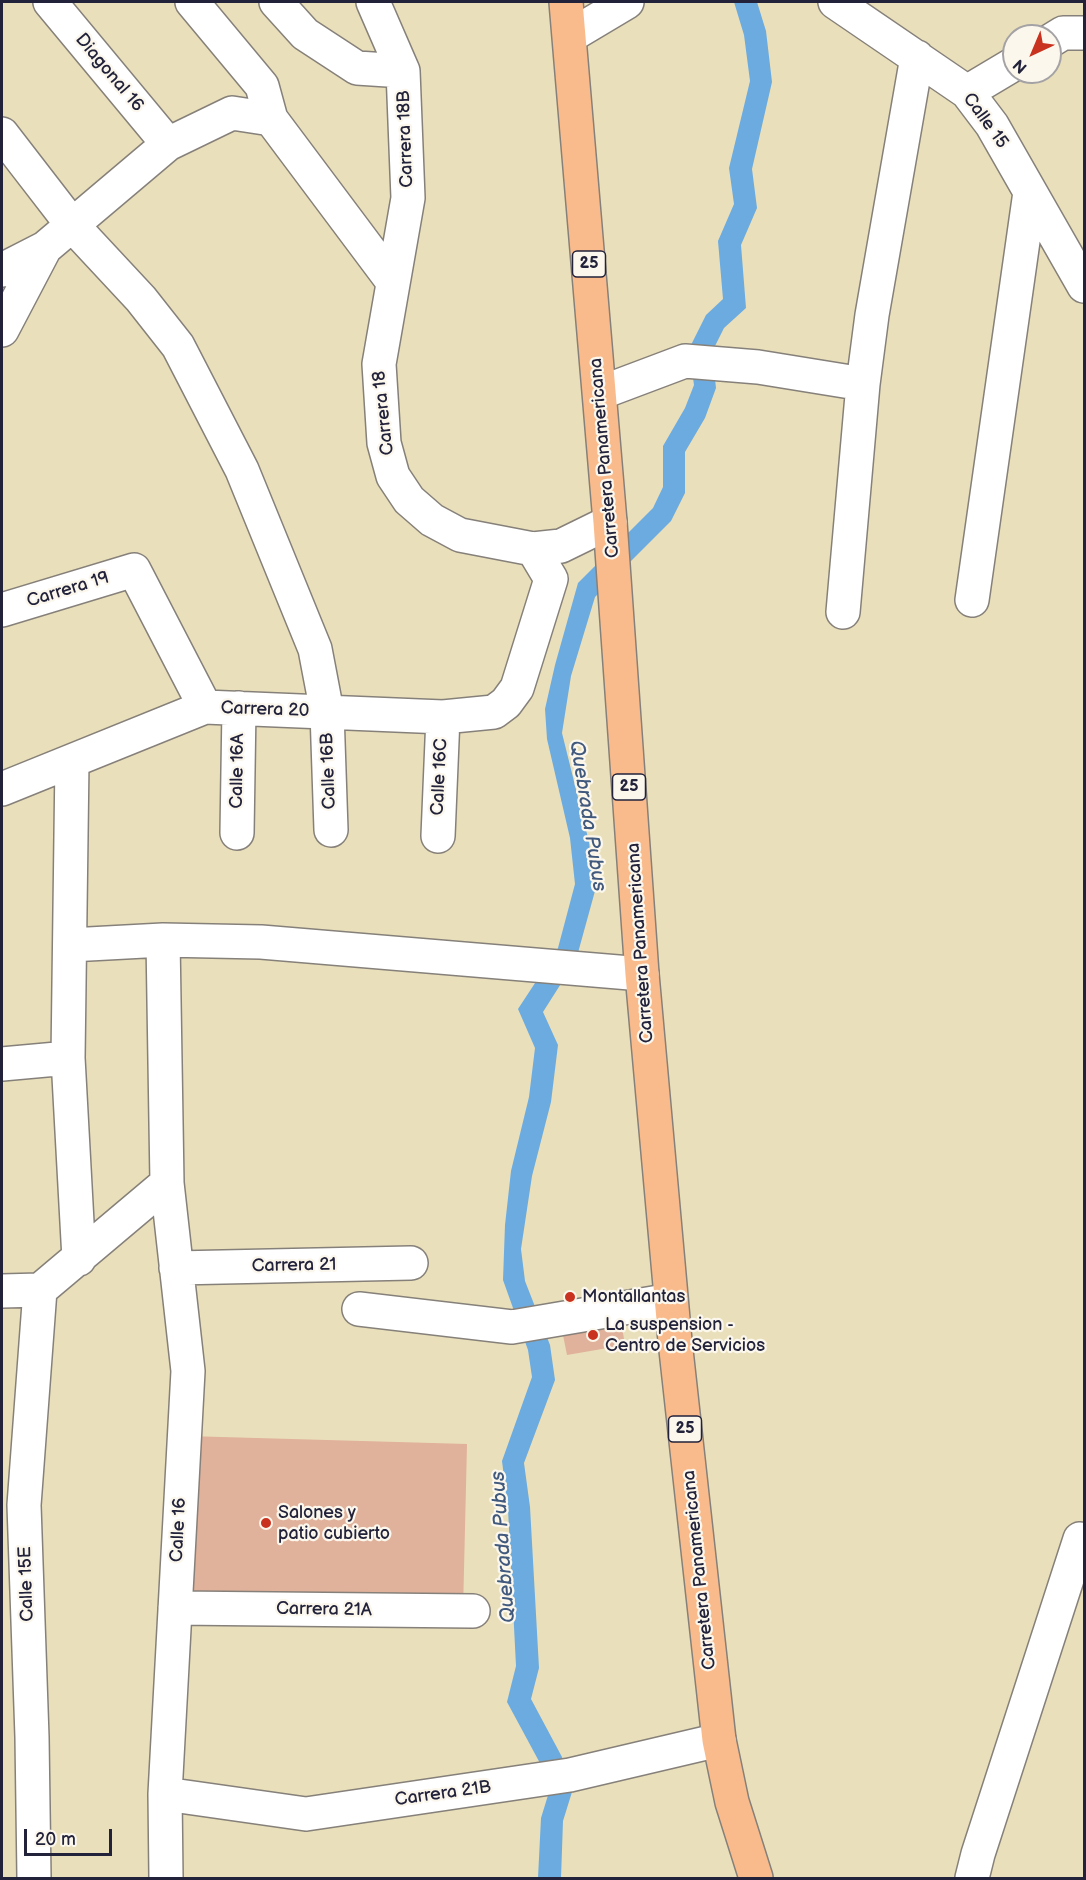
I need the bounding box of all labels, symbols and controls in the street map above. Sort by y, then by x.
north arrow [1002,24,1062,84]
street label: Diagonal 16 [70,30,148,116]
text: N [1010,55,1031,77]
street label: Calle 15 [958,89,1012,153]
street label: Carrera 18B [394,90,418,188]
road number: 25 [572,251,606,277]
street label: Carretera Panamericana [585,357,625,559]
street label: Carrera 18 [369,370,399,456]
street label: Carrera 19 [24,567,112,613]
street label: Carrera 20 [220,698,310,722]
street label: Calle 16B [317,732,341,810]
street label: Calle 16A [227,733,249,809]
street label: Calle 16C [427,738,453,816]
water label: Quebrada Pubus [563,739,611,893]
road number: 25 [612,774,646,800]
street label: Carretera Panamericana [623,842,659,1044]
street label: Carrera 21 [251,1254,337,1278]
place label: Montallantas [582,1286,685,1308]
marker: Montallantas [563,1290,577,1304]
place label: La suspension - Centro de Servicios [605,1314,765,1356]
marker: La suspension - Centro de Servicios [586,1328,600,1342]
road number: 25 [668,1416,702,1442]
street label: Carretera Panamericana [679,1469,721,1671]
water label: Quebrada Pubus [487,1470,521,1624]
street label: Calle 16 [167,1497,191,1563]
place label: Salones y patio cubierto [278,1502,390,1544]
marker: Salones y patio cubierto [259,1516,273,1530]
street label: Calle 15E [15,1546,39,1622]
street label: Carrera 21A [276,1598,372,1622]
street label: Carrera 21B [393,1777,493,1811]
scale bar [27,1817,116,1855]
text: 20 m [35,1829,76,1850]

